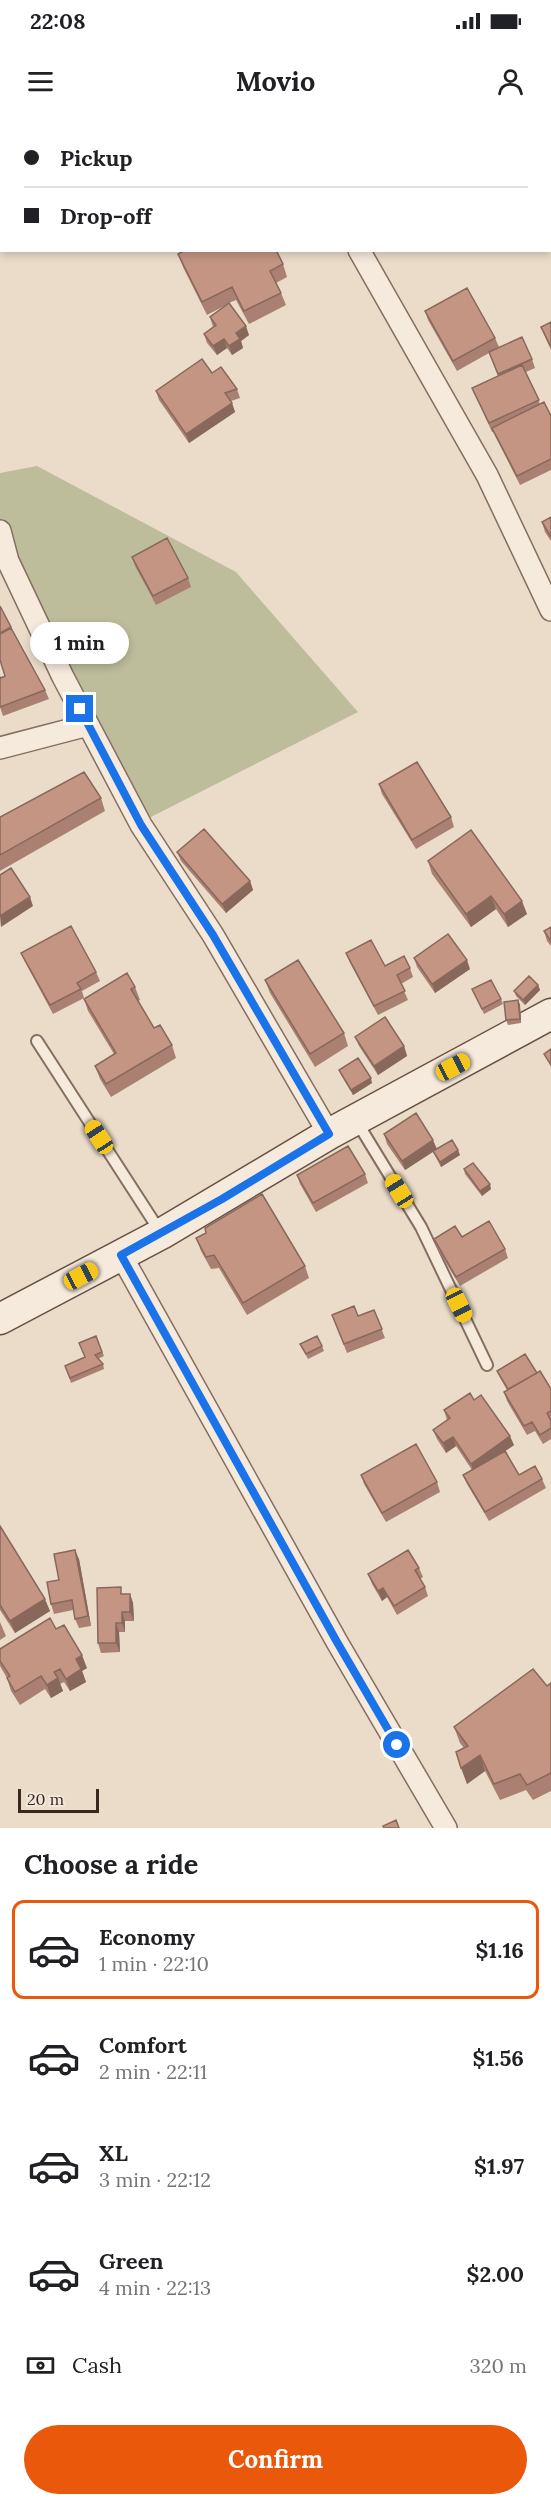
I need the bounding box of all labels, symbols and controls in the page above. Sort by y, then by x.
text: 22:08 [30,7,86,35]
text: Movio [236,64,315,98]
icon: menu [24,65,57,98]
icon: person [494,65,527,98]
text: Pickup [60,144,133,172]
text: Drop-off [60,202,152,230]
callout: 1 min [31,622,130,664]
text: 1 min [54,630,105,655]
route end [66,695,93,722]
car [433,1051,473,1083]
car [82,1117,116,1157]
car [382,1171,416,1211]
car [61,1260,101,1292]
car [443,1285,475,1325]
route start [383,1731,410,1758]
scale bar [18,1786,99,1814]
text: 20 m [27,1789,64,1809]
text: Choose a ride [24,1847,198,1881]
icon: car [27,1923,81,1977]
text: Economy [99,1923,195,1951]
text: $1.16 [475,1936,524,1964]
text: 1 min · 22:10 [99,1951,209,1976]
icon: car [27,2031,81,2085]
text: Comfort [99,2031,187,2059]
text: $1.56 [472,2044,524,2072]
text: 2 min · 22:11 [99,2059,207,2084]
icon: car [27,2139,81,2193]
text: XL [99,2139,128,2167]
text: $1.97 [474,2152,524,2180]
text: 3 min · 22:12 [99,2167,211,2192]
icon: car [27,2247,81,2301]
text: Green [99,2247,164,2275]
text: $2.00 [467,2260,524,2288]
text: 4 min · 22:13 [99,2275,211,2300]
icon: cash [24,2349,57,2382]
text: Cash [72,2351,122,2379]
text: 320 m [470,2353,527,2378]
button: Confirm [24,2425,527,2494]

